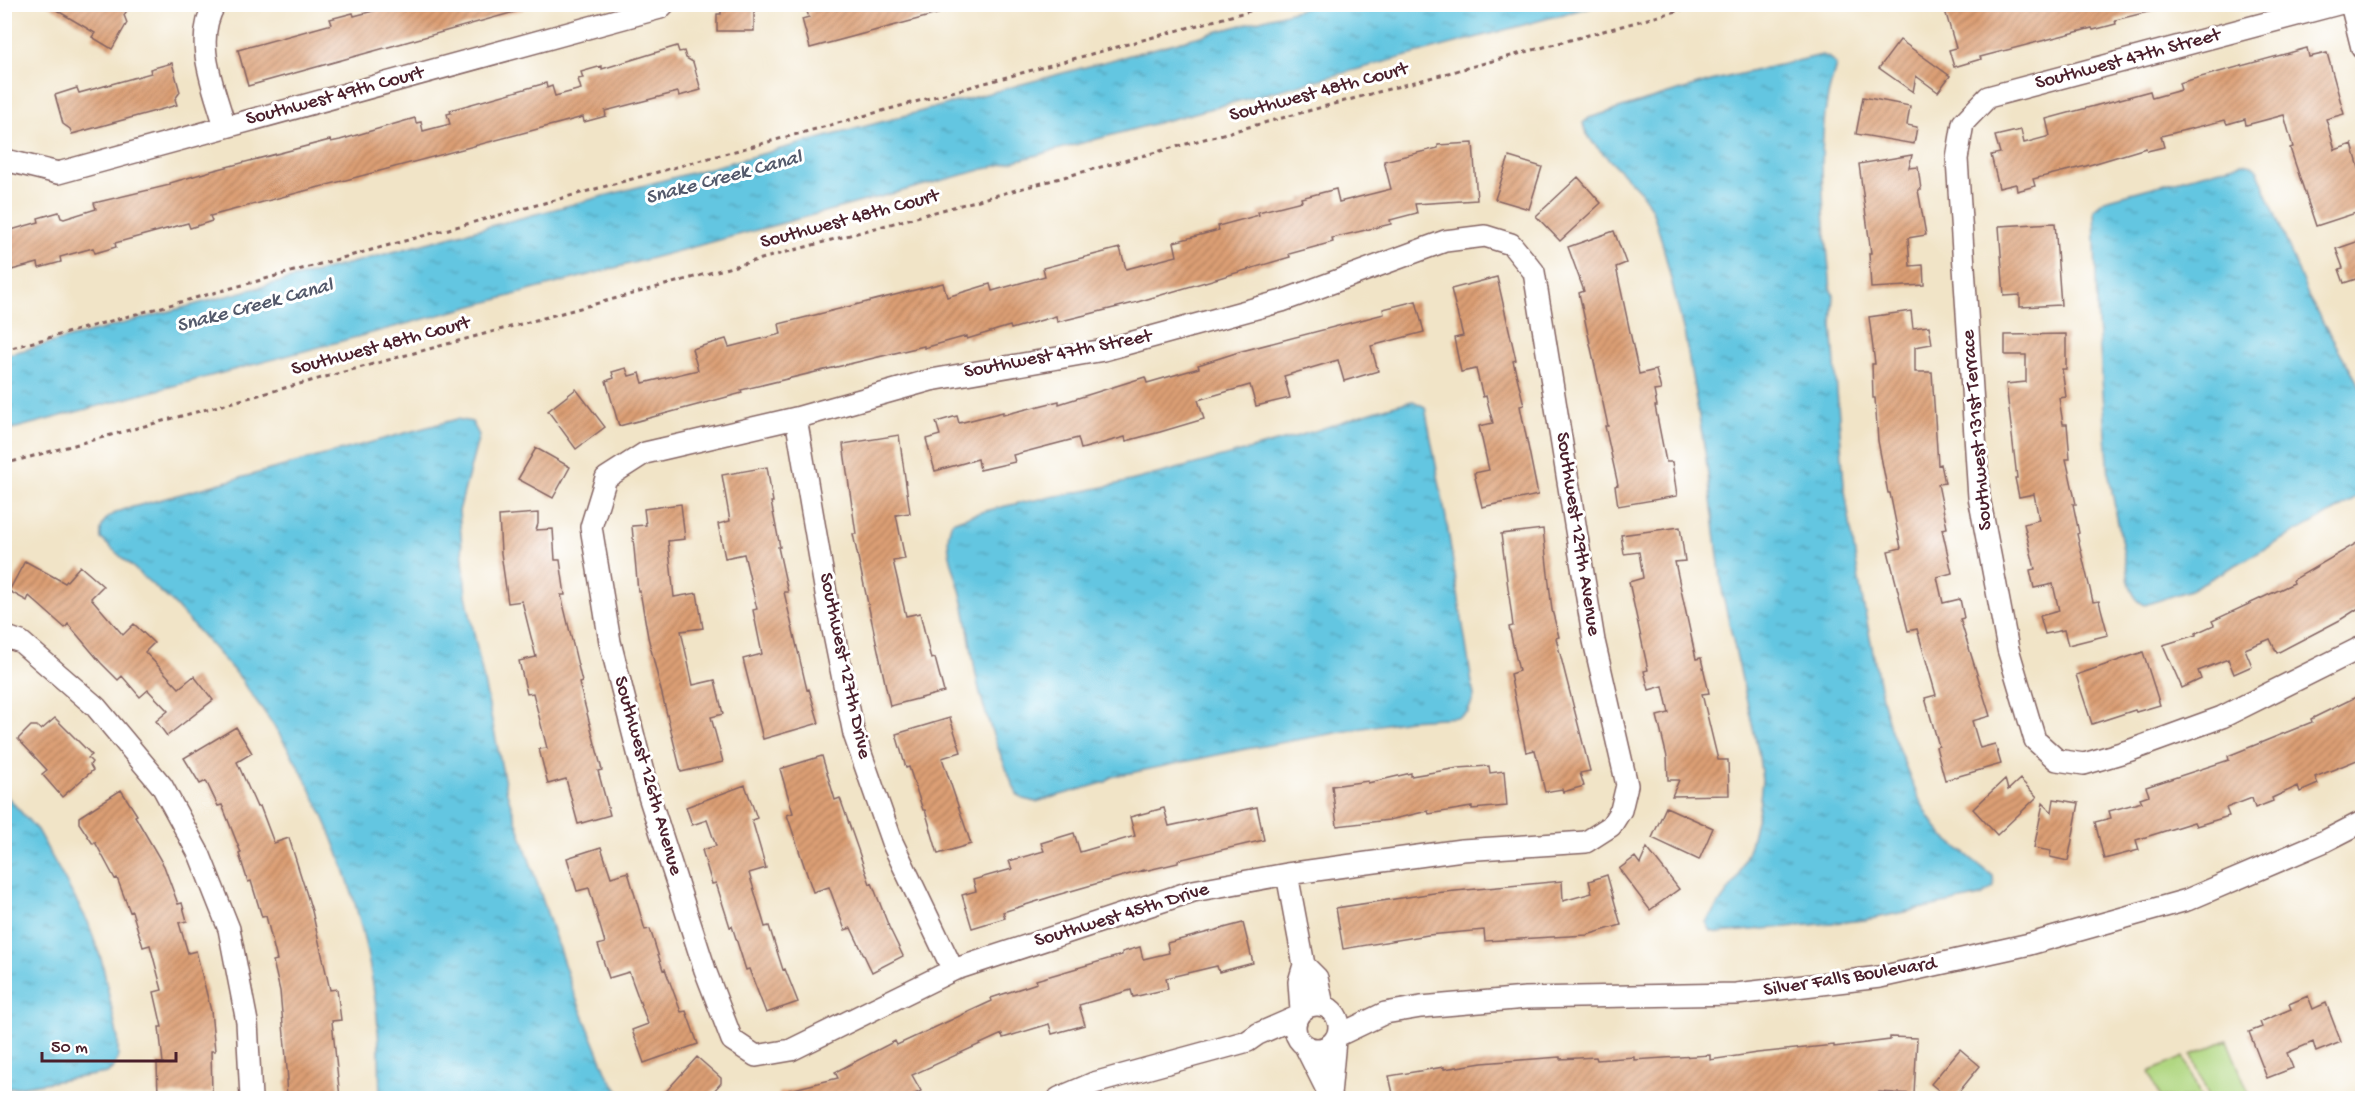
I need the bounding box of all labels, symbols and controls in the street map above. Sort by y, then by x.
street label: Southwest 47th Street [2033,24,2225,96]
street label: Southwest 48th Court [1227,58,1413,128]
street label: Southwest 49th Court [244,62,428,132]
water label: Snake Creek Canal [643,146,806,212]
street label: Southwest 48th Court [758,185,944,255]
water label: Snake Creek Canal [174,274,337,340]
street label: Southwest 48th Court [289,312,475,382]
street label: Southwest 47th Street [962,325,1156,384]
street label: Southwest 131st Terrace [1958,328,1998,531]
street label: Southwest 129th Avenue [1550,431,1605,638]
street label: Southwest 127th Drive [813,571,875,762]
street label: Southwest 126th Avenue [608,674,687,879]
street label: Southwest 45th Drive [1032,878,1213,953]
street label: Silver Falls Boulevard [1762,953,1940,1003]
scale bar [42,1025,176,1063]
text: 50 m [51,1038,88,1059]

